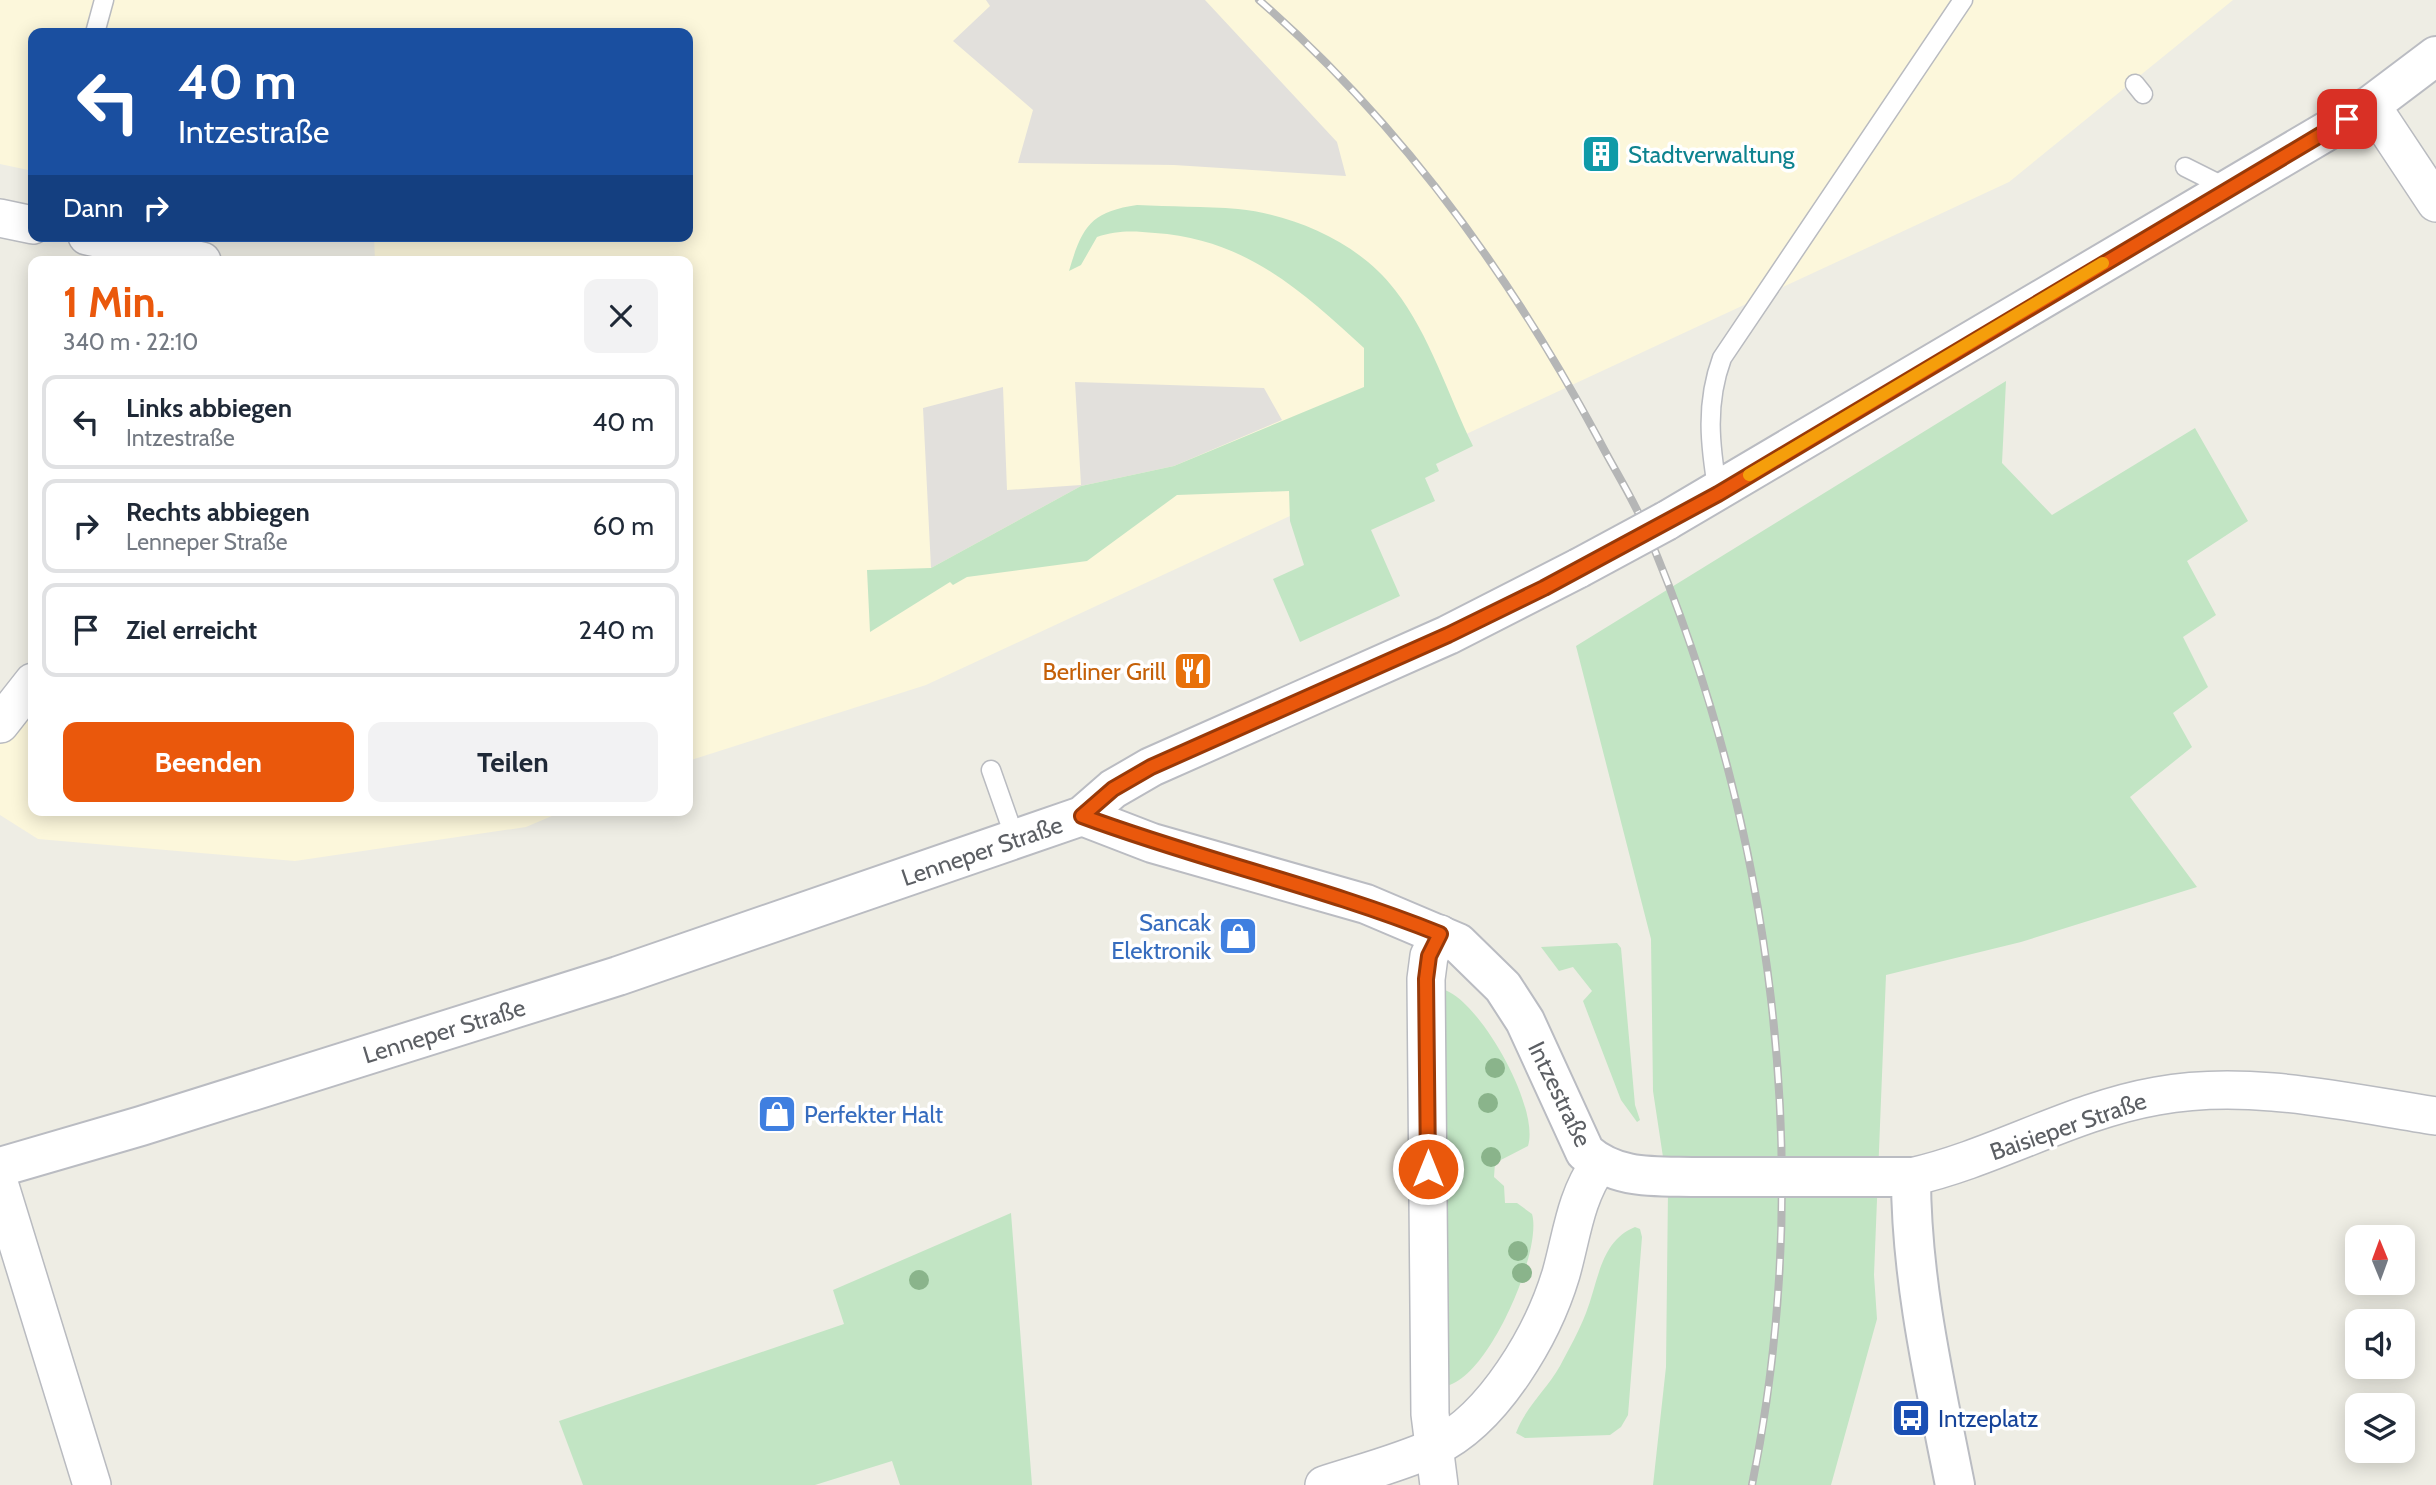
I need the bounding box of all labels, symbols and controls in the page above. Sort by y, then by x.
text: 40 m [178,52,297,111]
icon: left [63,56,154,147]
pin [2317,89,2377,149]
icon: arrive [2328,100,2366,138]
text: Intzestraße [178,112,329,151]
building icon: Stadtverwaltung [1580,133,1622,175]
place label: Stadtverwaltung [1628,140,1796,169]
icon: right [137,189,175,227]
text: Dann [63,192,123,224]
text: 1 Min. [63,276,165,328]
button: close [584,279,658,353]
text: 340 m · 22:10 [63,328,198,356]
text: Links abbiegen [126,392,292,424]
icon: left [67,403,105,441]
text: 40 m [592,406,654,438]
text: Intzestraße [126,424,235,452]
text: Rechts abbiegen [126,496,310,528]
icon: right [67,507,105,545]
text: 60 m [592,510,654,542]
text: Lenneper Straße [126,528,288,556]
icon: arrive [67,611,105,649]
text: Ziel erreicht [126,614,257,646]
text: 240 m [579,614,654,646]
restaurant icon: Berliner Grill [1172,650,1214,692]
place label: Berliner Grill [1042,657,1166,686]
button: Beenden [63,722,354,802]
button: Teilen [368,722,658,802]
street label: Lenneper Straße [898,810,1066,892]
place label: Sancak Elektronik [1111,908,1211,965]
shop icon: Sancak Elektronik [1217,915,1259,957]
street label: Lenneper Straße [359,992,529,1070]
street label: Intzestraße [1522,1037,1598,1151]
street label: Baisieper Straße [1986,1086,2150,1166]
shop icon: Perfekter Halt [756,1093,798,1135]
place label: Perfekter Halt [804,1100,943,1129]
position arrow [1391,1132,1465,1206]
north arrow [2345,1225,2415,1295]
map controls [2345,1225,2415,1463]
button: sound [2345,1309,2415,1379]
button: layers [2345,1393,2415,1463]
bus stop icon: Intzeplatz [1890,1397,1932,1439]
place label: Intzeplatz [1938,1404,2038,1433]

